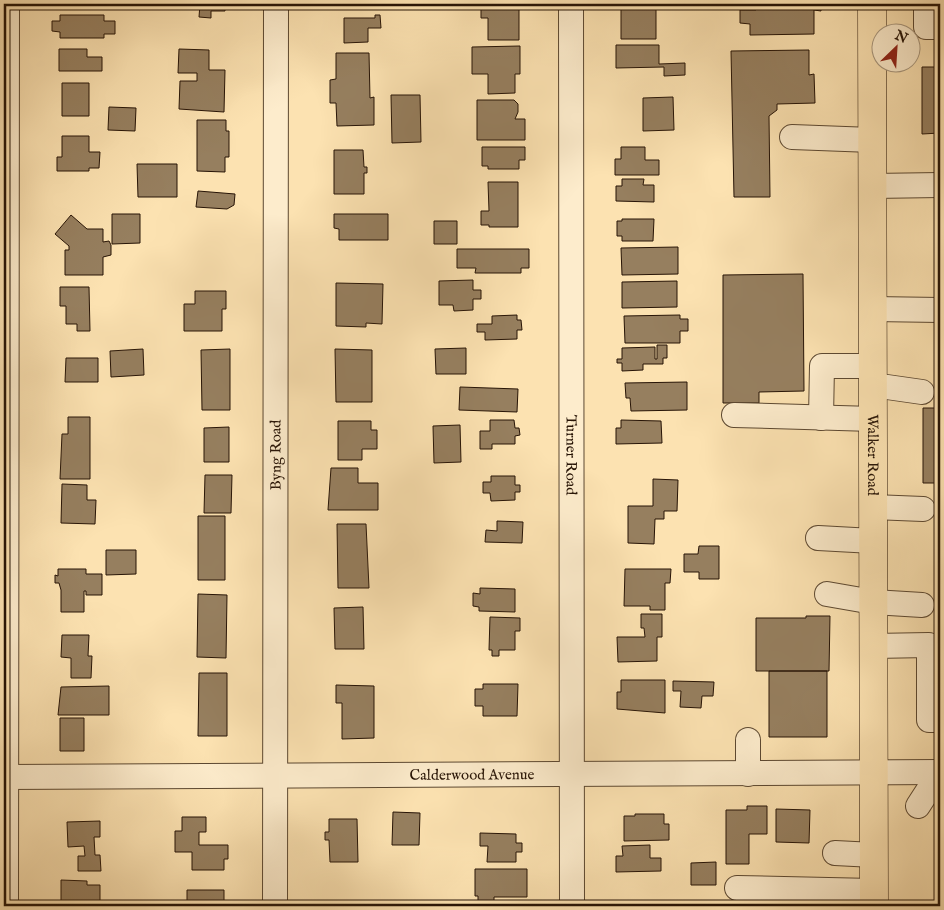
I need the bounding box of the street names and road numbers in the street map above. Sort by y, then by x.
street label: Walker Road [863,414,882,497]
street label: Turner Road [561,415,581,496]
street label: Byng Road [266,419,286,490]
street label: Calderwood Avenue [410,765,535,785]

